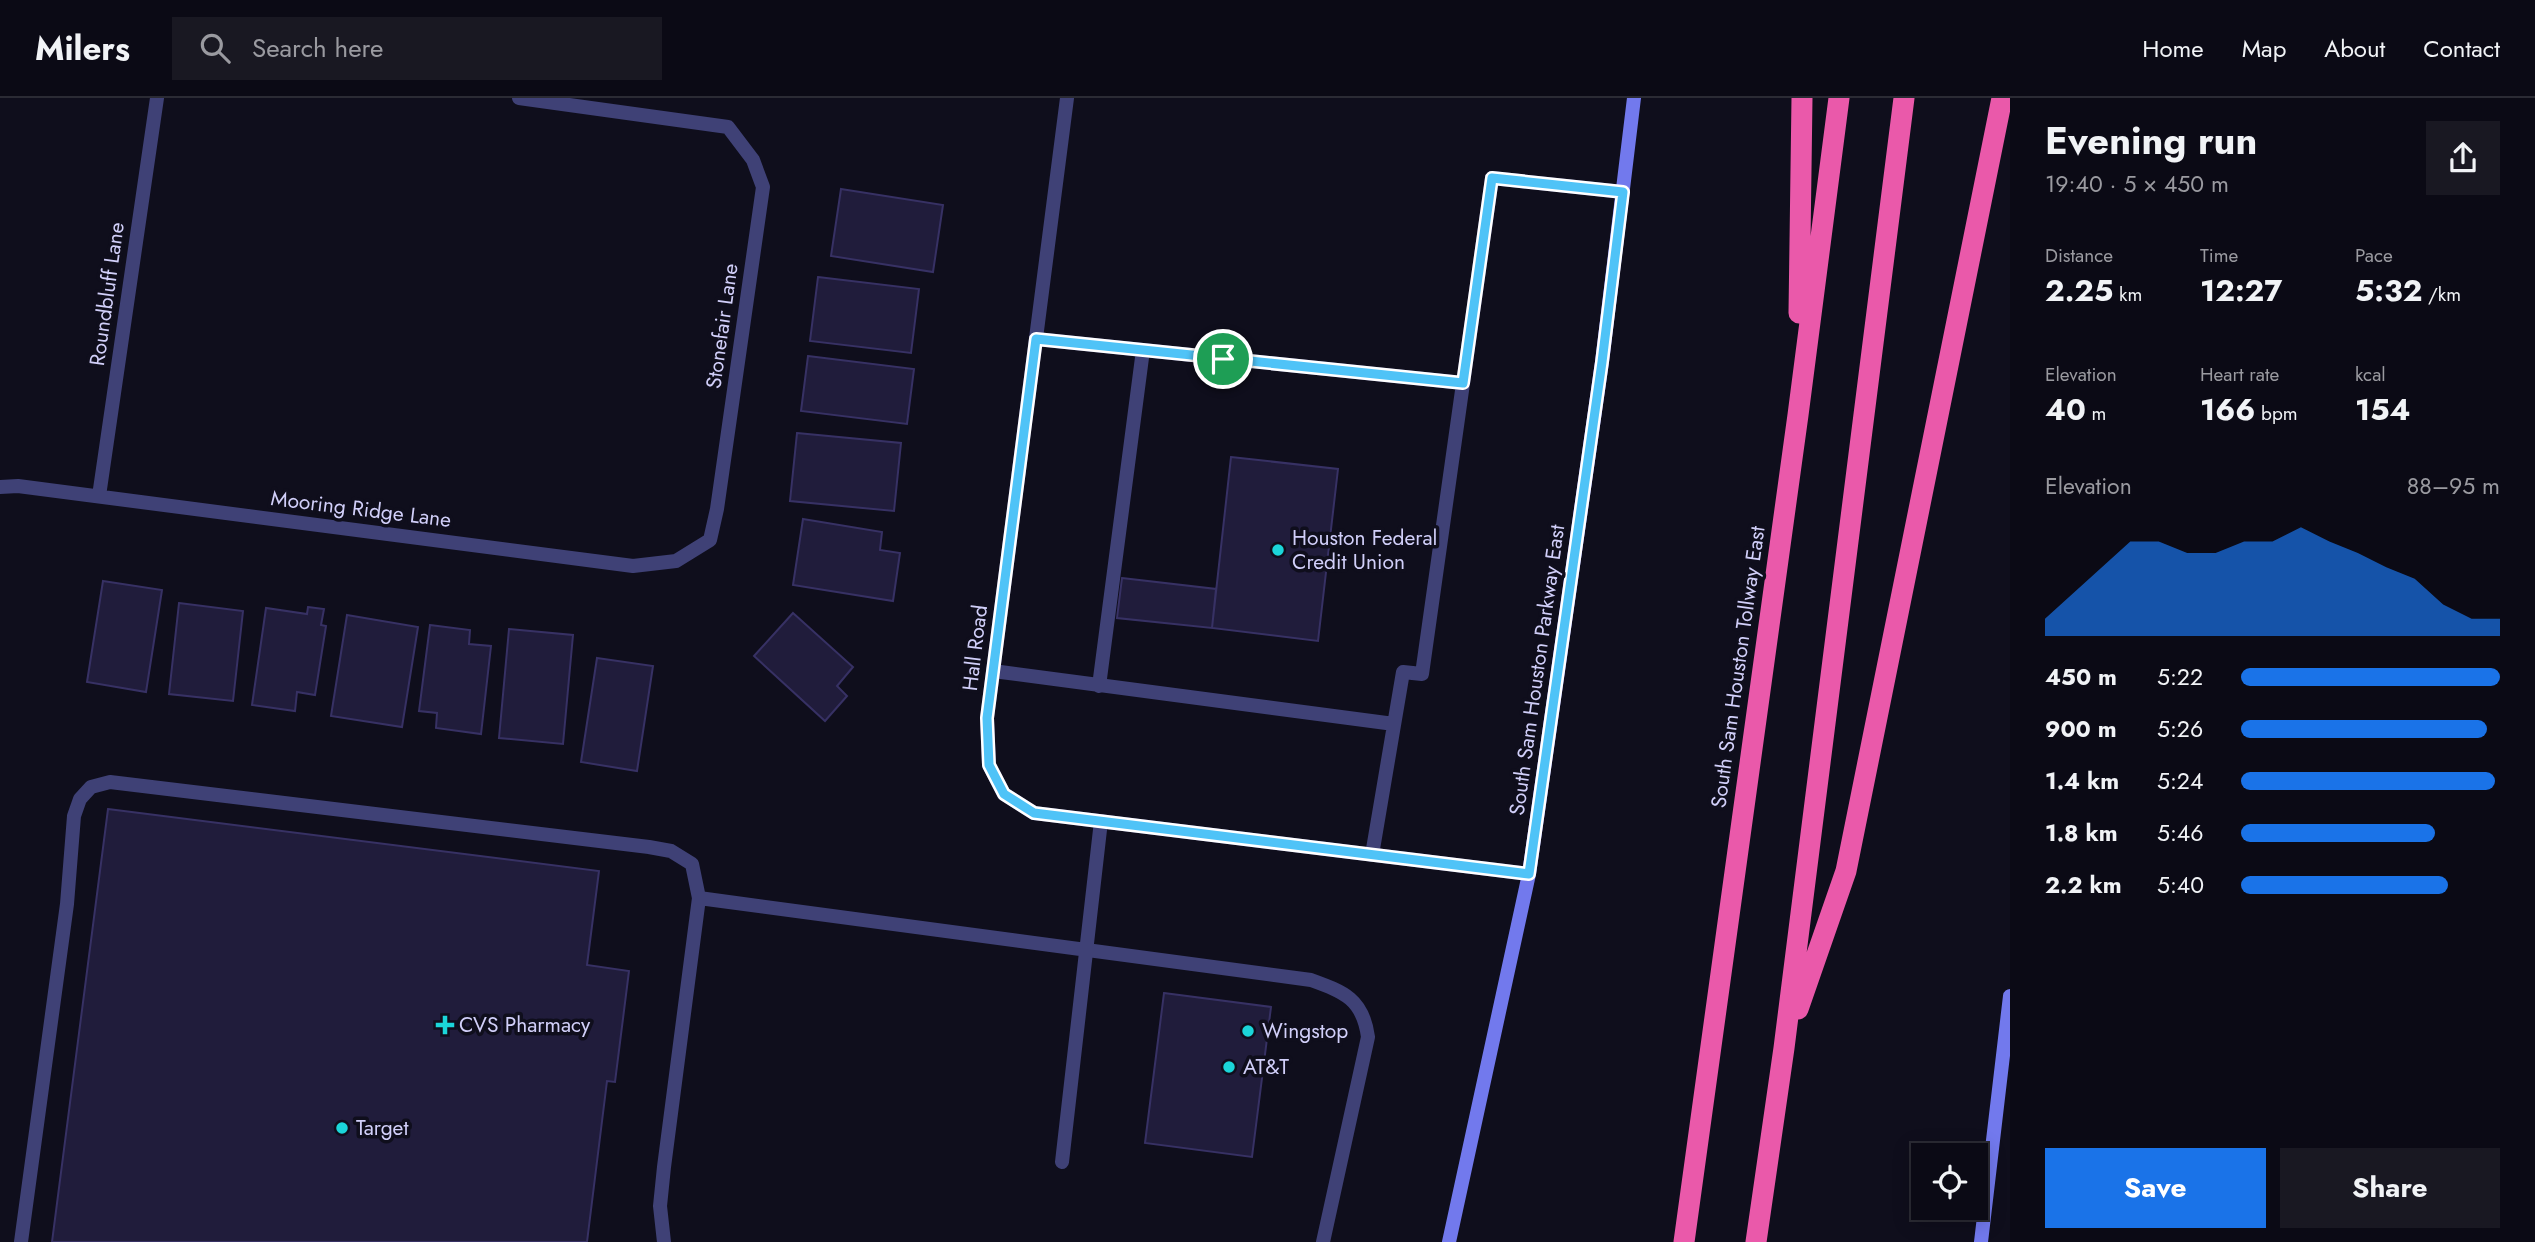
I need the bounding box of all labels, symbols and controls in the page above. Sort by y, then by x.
search box [172,17,662,80]
text: Milers [35,25,130,72]
icon: search [196,29,234,67]
text: Search here [252,29,383,67]
text: Home [2142,31,2204,66]
text: Map [2242,31,2286,66]
text: About [2324,31,2385,66]
text: Contact [2423,31,2500,66]
text: Evening run [2045,113,2257,168]
button: share [2426,121,2500,195]
text: 19:40 · 5 × 450 m [2045,167,2229,201]
street label: Roundbluff Lane [82,220,132,368]
text: Distance [2045,242,2113,269]
text: Time [2200,242,2238,269]
text: Pace [2355,242,2393,269]
street label: Stonefair Lane [698,261,746,391]
text: 2.25 [2045,269,2113,312]
text: 12:27 [2200,269,2282,312]
text: 5:32 [2355,269,2422,312]
text: km [2113,281,2142,308]
text: /km [2422,281,2461,308]
pin [1193,329,1253,389]
icon: arrive [1204,340,1242,378]
text: Elevation [2045,361,2117,388]
text: Heart rate [2200,361,2279,388]
text: kcal [2355,361,2386,388]
text: 40 [2045,388,2086,431]
text: 166 [2200,388,2255,431]
text: 154 [2355,388,2411,431]
text: m [2086,400,2106,427]
text: bpm [2255,400,2298,427]
text: Elevation [2045,469,2132,503]
text: 88–95 m [2407,469,2500,503]
street label: Mooring Ridge Lane [269,483,453,535]
place label: Houston Federal Credit Union [1292,523,1437,577]
street label: South Sam Houston Parkway East [1502,523,1572,817]
street label: South Sam Houston Tollway East [1703,524,1773,810]
marker: Houston Federal Credit Union [1270,542,1286,558]
street label: Hall Road [955,603,995,693]
text: 450 m [2045,660,2117,694]
text: 5:22 [2157,660,2203,694]
text: 900 m [2045,712,2117,746]
text: 5:26 [2157,712,2203,746]
text: 1.4 km [2045,764,2119,798]
text: 5:24 [2157,764,2203,798]
text: 1.8 km [2045,816,2118,850]
text: 5:46 [2157,816,2204,850]
text: 2.2 km [2045,868,2122,902]
text: 5:40 [2157,868,2204,902]
place label: CVS Pharmacy [459,1010,591,1040]
place label: Wingstop [1262,1016,1348,1046]
marker: CVS Pharmacy [437,1017,453,1033]
marker: Wingstop [1240,1023,1256,1039]
place label: AT&T [1243,1052,1289,1082]
marker: AT&T [1221,1059,1237,1075]
place label: Target [356,1113,408,1143]
marker: Target [334,1120,350,1136]
map controls [1911,1143,1988,1220]
button: locate [1911,1143,1988,1220]
button: Save [2045,1148,2266,1228]
button: Share [2280,1148,2500,1228]

